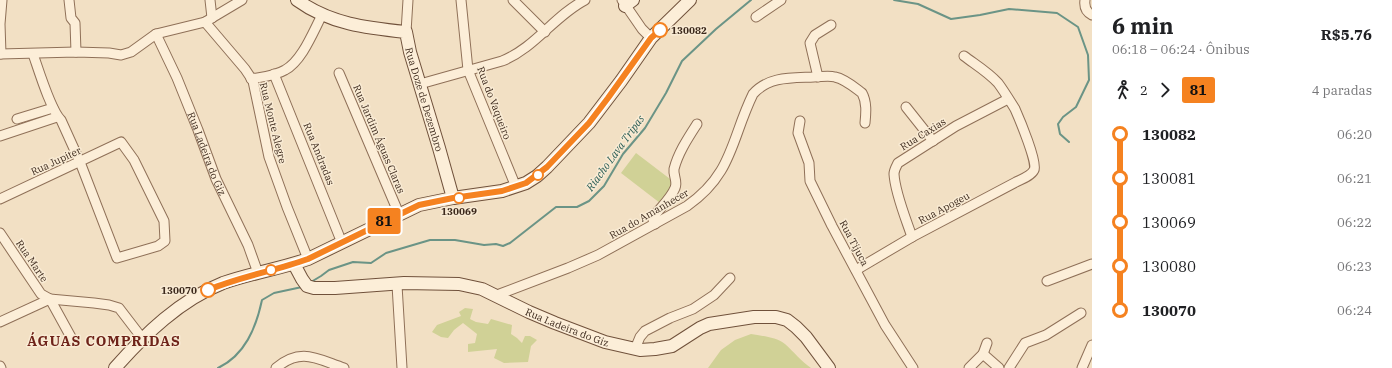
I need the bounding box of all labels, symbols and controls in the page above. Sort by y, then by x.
text: 6 min [1112,11,1174,40]
marker: 130082 [652,22,668,38]
place label: 130082 [671,24,707,37]
text: R$5.76 [1321,25,1372,44]
text: 06:18 – 06:24 · Ônibus [1112,41,1250,58]
street label: Rua Doze de Dezembro [403,46,446,153]
street label: Rua do Vaqueiro [474,65,514,142]
icon: walk [1112,79,1134,101]
icon: forward [1154,79,1176,101]
street label: Rua Monte Alegre [257,81,289,165]
text: 81 [1190,81,1207,99]
text: 2 [1140,82,1148,99]
text: 4 paradas [1312,82,1372,99]
street label: Rua Jardim Águas Claras [350,83,408,195]
street label: Rua Ladeira do Giz [185,110,229,197]
water label: Riacho Lava Tripas [582,112,648,194]
street label: Rua Caxias [898,115,948,153]
street label: Rua Andradas [301,121,337,187]
text: 130082 [1142,125,1196,144]
text: 06:20 [1337,126,1372,143]
street label: Rua Jupiter [29,143,84,178]
unlabelled marker [532,169,544,181]
text: 130081 [1142,169,1196,188]
text: 06:21 [1337,170,1372,187]
street label: Rua do Amanhecer [607,186,691,242]
street label: Rua Apogeu [916,189,972,227]
marker: 130069 [453,192,465,204]
place label: 130069 [441,205,477,218]
line badge: 81 [366,208,402,234]
text: 81 [376,212,392,230]
text: 130069 [1142,213,1196,232]
text: 06:22 [1337,214,1372,231]
street label: Rua Tijuca [836,218,872,269]
street label: Rua Marte [13,237,51,285]
text: 130080 [1142,257,1196,276]
text: 06:23 [1337,258,1372,275]
unlabelled marker [265,264,277,276]
marker: 130070 [200,282,216,298]
place label: 130070 [161,284,197,297]
text: 130070 [1142,301,1196,320]
text: 06:24 [1337,302,1372,319]
street label: Rua Ladeira do Giz [524,305,610,349]
district label: ÁGUAS COMPRIDAS [27,331,181,350]

